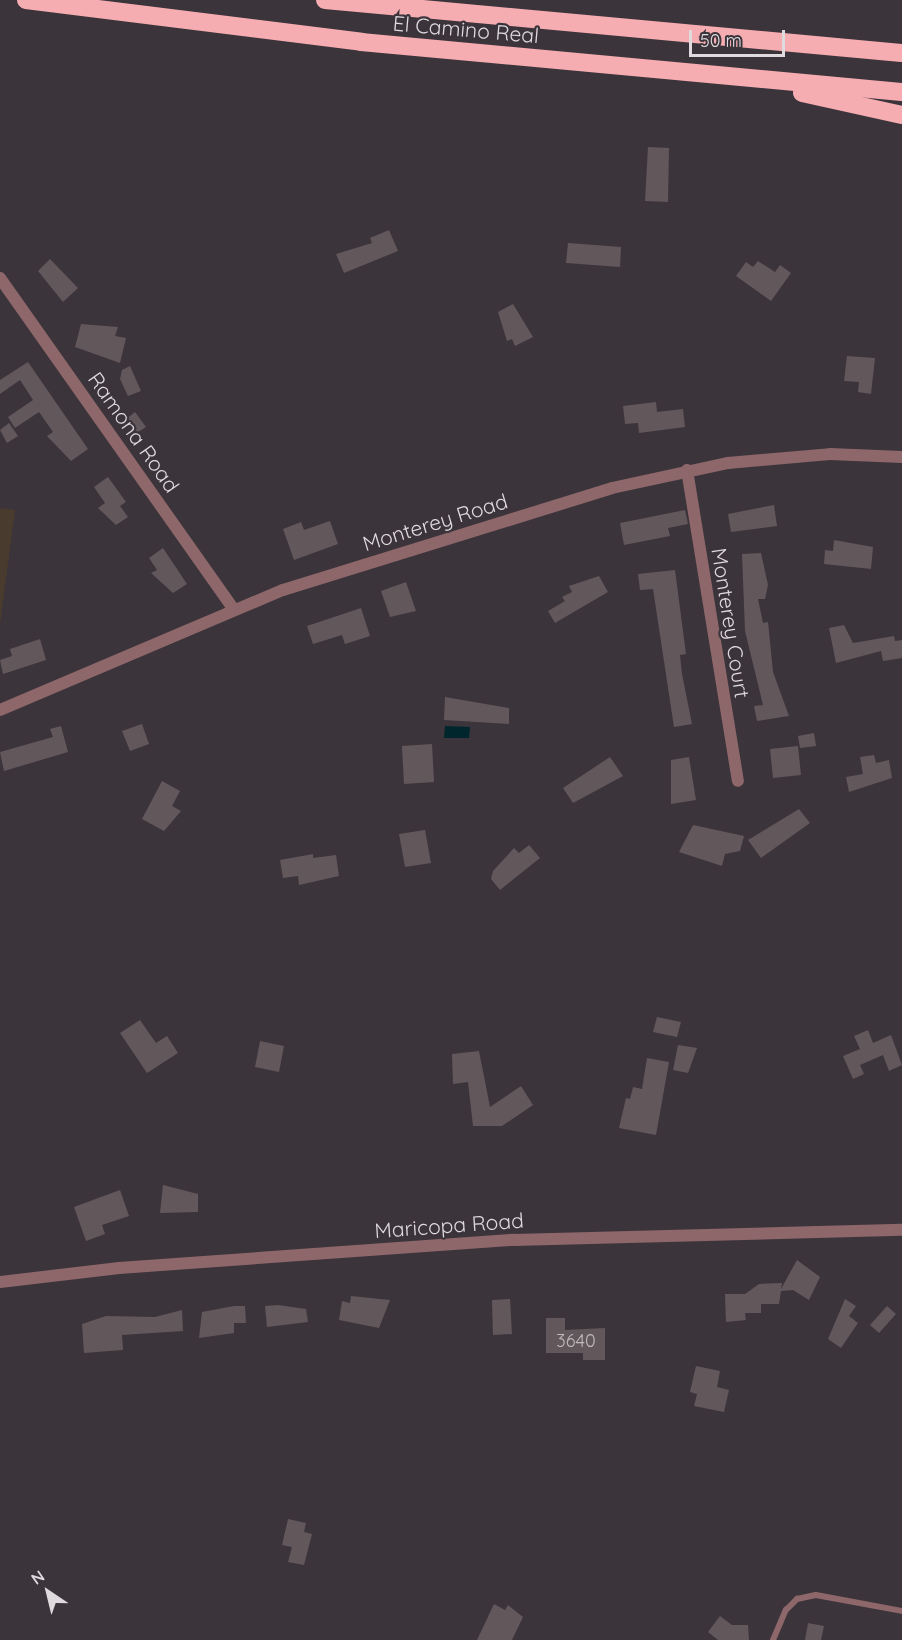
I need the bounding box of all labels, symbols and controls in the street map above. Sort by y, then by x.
street label: El Camino Real [392,10,540,48]
scale bar [692,18,788,56]
text: 50 m [700,29,742,52]
street label: Ramona Road [83,367,185,497]
street label: Monterey Road [359,488,511,556]
street label: Monterey Court [707,546,755,700]
street label: Maricopa Road [374,1207,524,1243]
house number: 3640 [556,1330,596,1352]
north arrow [18,1562,78,1622]
text: N [27,1566,48,1589]

